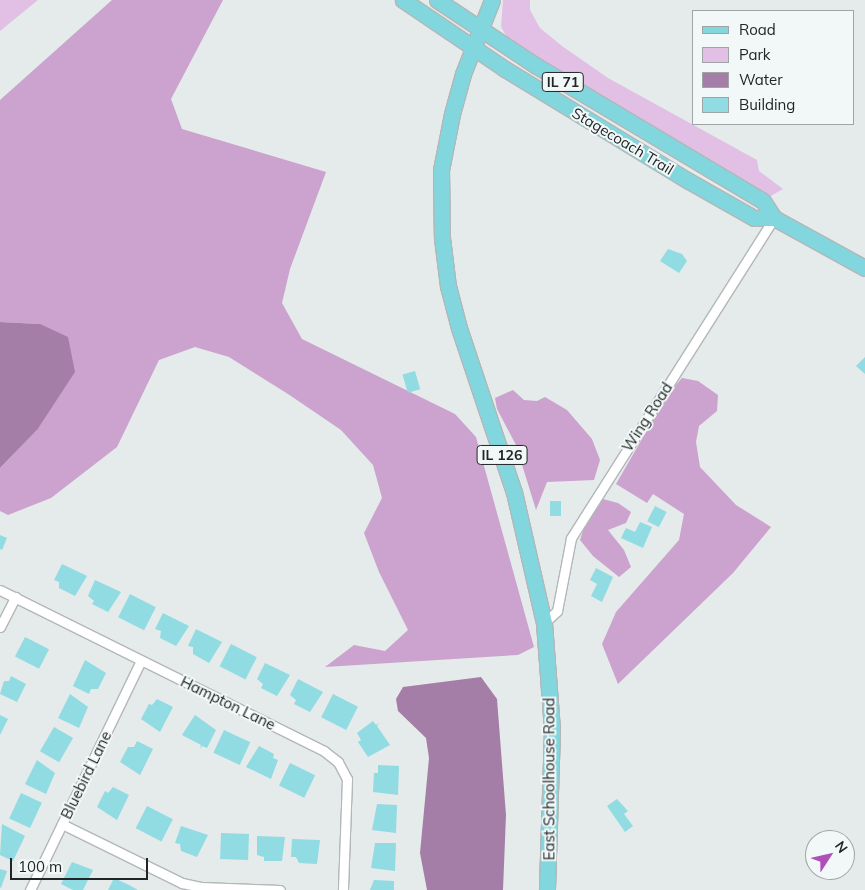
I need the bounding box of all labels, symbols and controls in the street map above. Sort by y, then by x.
legend [692,10,855,125]
text: Road [739,20,776,39]
text: Park [739,45,771,64]
road number: IL 71 [542,70,584,94]
text: Water [739,70,783,89]
text: Building [739,95,795,114]
street label: Stagecoach Trail [569,104,677,178]
street label: Wing Road [618,379,676,455]
road number: IL 126 [476,444,528,466]
street label: Hampton Lane [178,672,278,734]
street label: East Schoolhouse Road [540,698,558,860]
street label: Bluebird Lane [57,728,115,822]
north arrow [805,830,855,880]
text: N [831,837,852,856]
scale bar [12,848,150,880]
text: 100 m [18,857,62,876]

